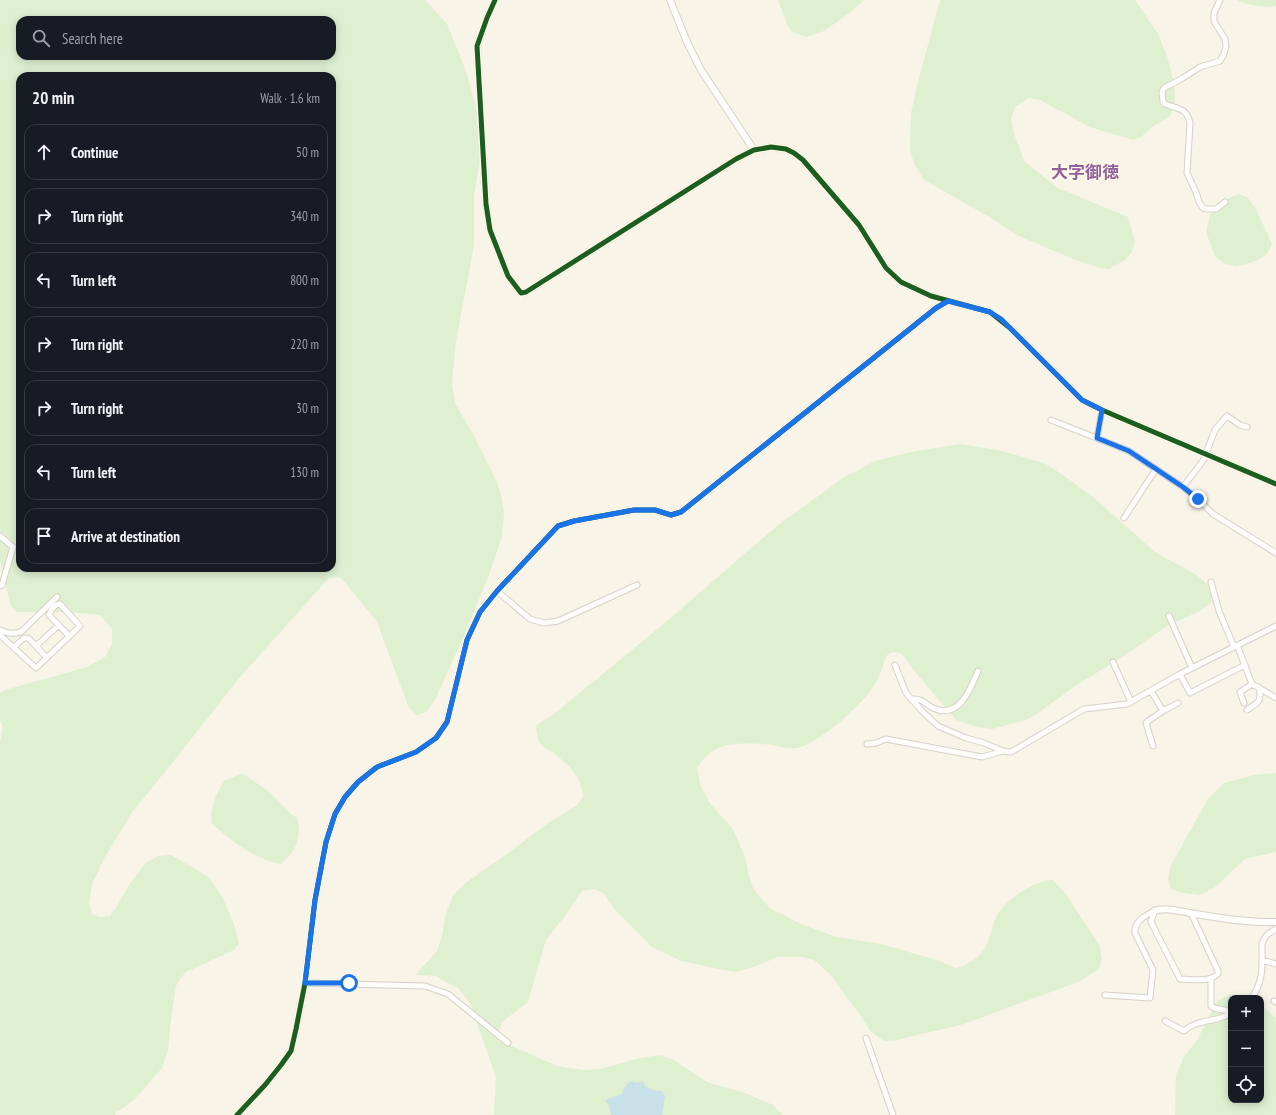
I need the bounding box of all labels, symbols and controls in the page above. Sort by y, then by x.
search box [16,16,336,60]
icon: search [30,27,52,49]
text: Search here [62,29,123,48]
text: 20 min [32,87,74,109]
text: Walk · 1.6 km [260,90,320,107]
icon: ahead [33,141,55,163]
text: Continue [71,143,118,162]
text: 50 m [296,144,319,161]
district label: 大字御徳 [1051,161,1119,183]
icon: right [33,205,55,227]
text: Turn right [71,207,123,226]
text: 340 m [290,208,319,225]
icon: left [33,269,55,291]
text: Turn left [71,271,116,290]
text: 800 m [290,272,319,289]
icon: right [33,333,55,355]
text: Turn right [71,335,123,354]
text: 220 m [290,336,319,353]
icon: right [33,397,55,419]
text: Turn right [71,399,123,418]
text: 30 m [296,400,319,417]
icon: left [33,461,55,483]
text: Turn left [71,463,116,482]
text: 130 m [290,464,319,481]
route end [1189,490,1207,508]
icon: arrive [33,525,55,547]
text: Arrive at destination [71,527,180,546]
route start [340,974,358,992]
map controls [1228,995,1264,1103]
button: + [1228,995,1264,1031]
button: − [1228,1031,1264,1067]
button: locate [1228,1067,1264,1103]

